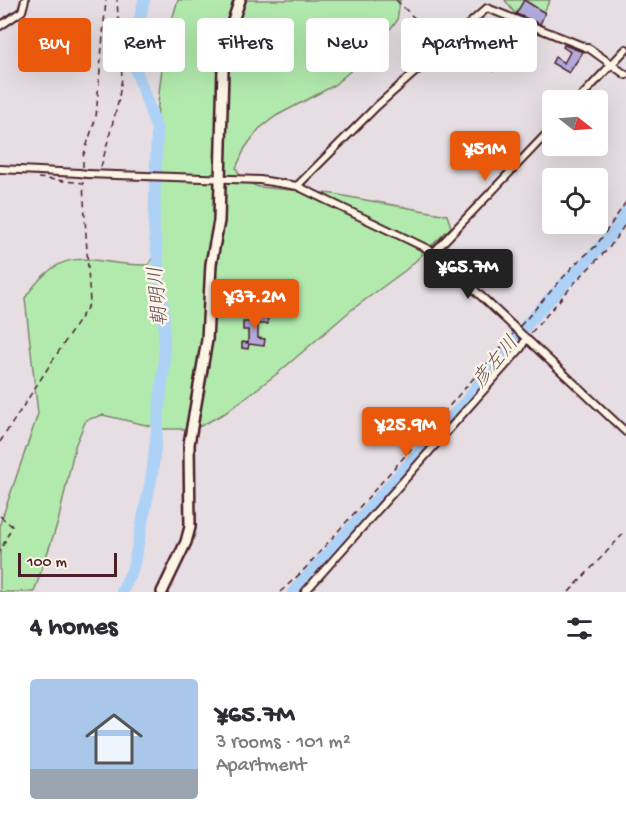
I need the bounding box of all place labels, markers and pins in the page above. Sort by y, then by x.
pin: ¥51M [449,131,521,182]
pin: ¥65.7M [419,249,517,300]
pin: ¥37.2M [206,279,304,330]
pin: ¥25.9M [357,407,455,458]

